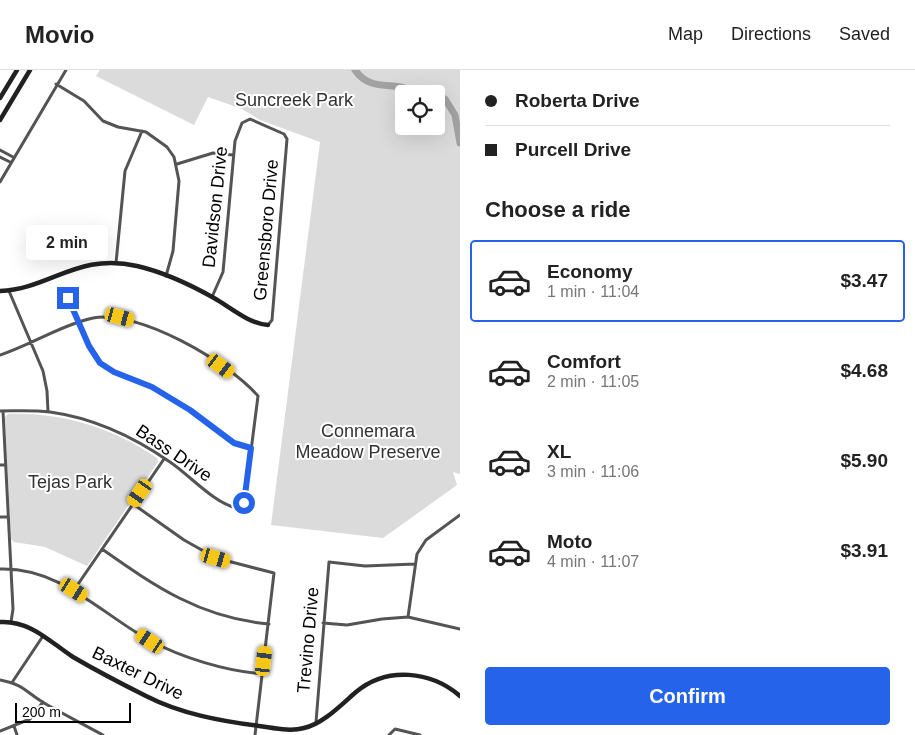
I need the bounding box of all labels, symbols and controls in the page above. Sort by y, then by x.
text: Movio [25,21,94,48]
text: Map [668,24,703,44]
text: Directions [731,24,811,44]
text: Saved [839,24,890,44]
map controls [395,85,445,135]
button: locate [395,85,445,135]
park label: Suncreek Park [235,90,354,110]
text: Roberta Drive [515,90,640,111]
text: Purcell Drive [515,139,631,160]
street label: Davidson Drive [199,145,231,269]
street label: Greensboro Drive [250,158,282,302]
text: Choose a ride [485,197,630,222]
callout: 2 min [27,226,109,260]
text: 2 min [46,234,88,251]
icon: car [487,259,532,304]
text: Economy [547,261,633,282]
text: $3.47 [840,270,888,291]
text: 1 min · 11:04 [547,283,639,300]
route end [57,287,79,309]
car [103,306,136,328]
icon: car [487,349,532,394]
car [204,351,237,381]
text: Comfort [547,351,621,372]
text: $4.68 [840,360,888,381]
text: 2 min · 11:05 [547,373,639,390]
street label: Bass Drive [132,420,216,486]
park label: Connemara Meadow Preserve [295,421,441,462]
icon: car [487,439,532,484]
text: XL [547,441,571,462]
text: $5.90 [840,450,888,471]
text: 3 min · 11:06 [547,463,639,480]
park label: Tejas Park [28,472,113,492]
car [125,476,154,510]
route start [233,492,255,514]
icon: car [487,529,532,574]
text: Moto [547,531,592,552]
text: $3.91 [840,540,888,561]
car [199,547,232,569]
text: 4 min · 11:07 [547,553,639,570]
car [57,576,90,604]
street label: Trevino Drive [293,586,323,694]
car [133,626,166,656]
street label: Baxter Drive [89,642,187,704]
car [254,645,273,677]
button: Confirm [485,667,890,725]
scale bar [15,700,131,723]
text: 200 m [22,704,61,720]

